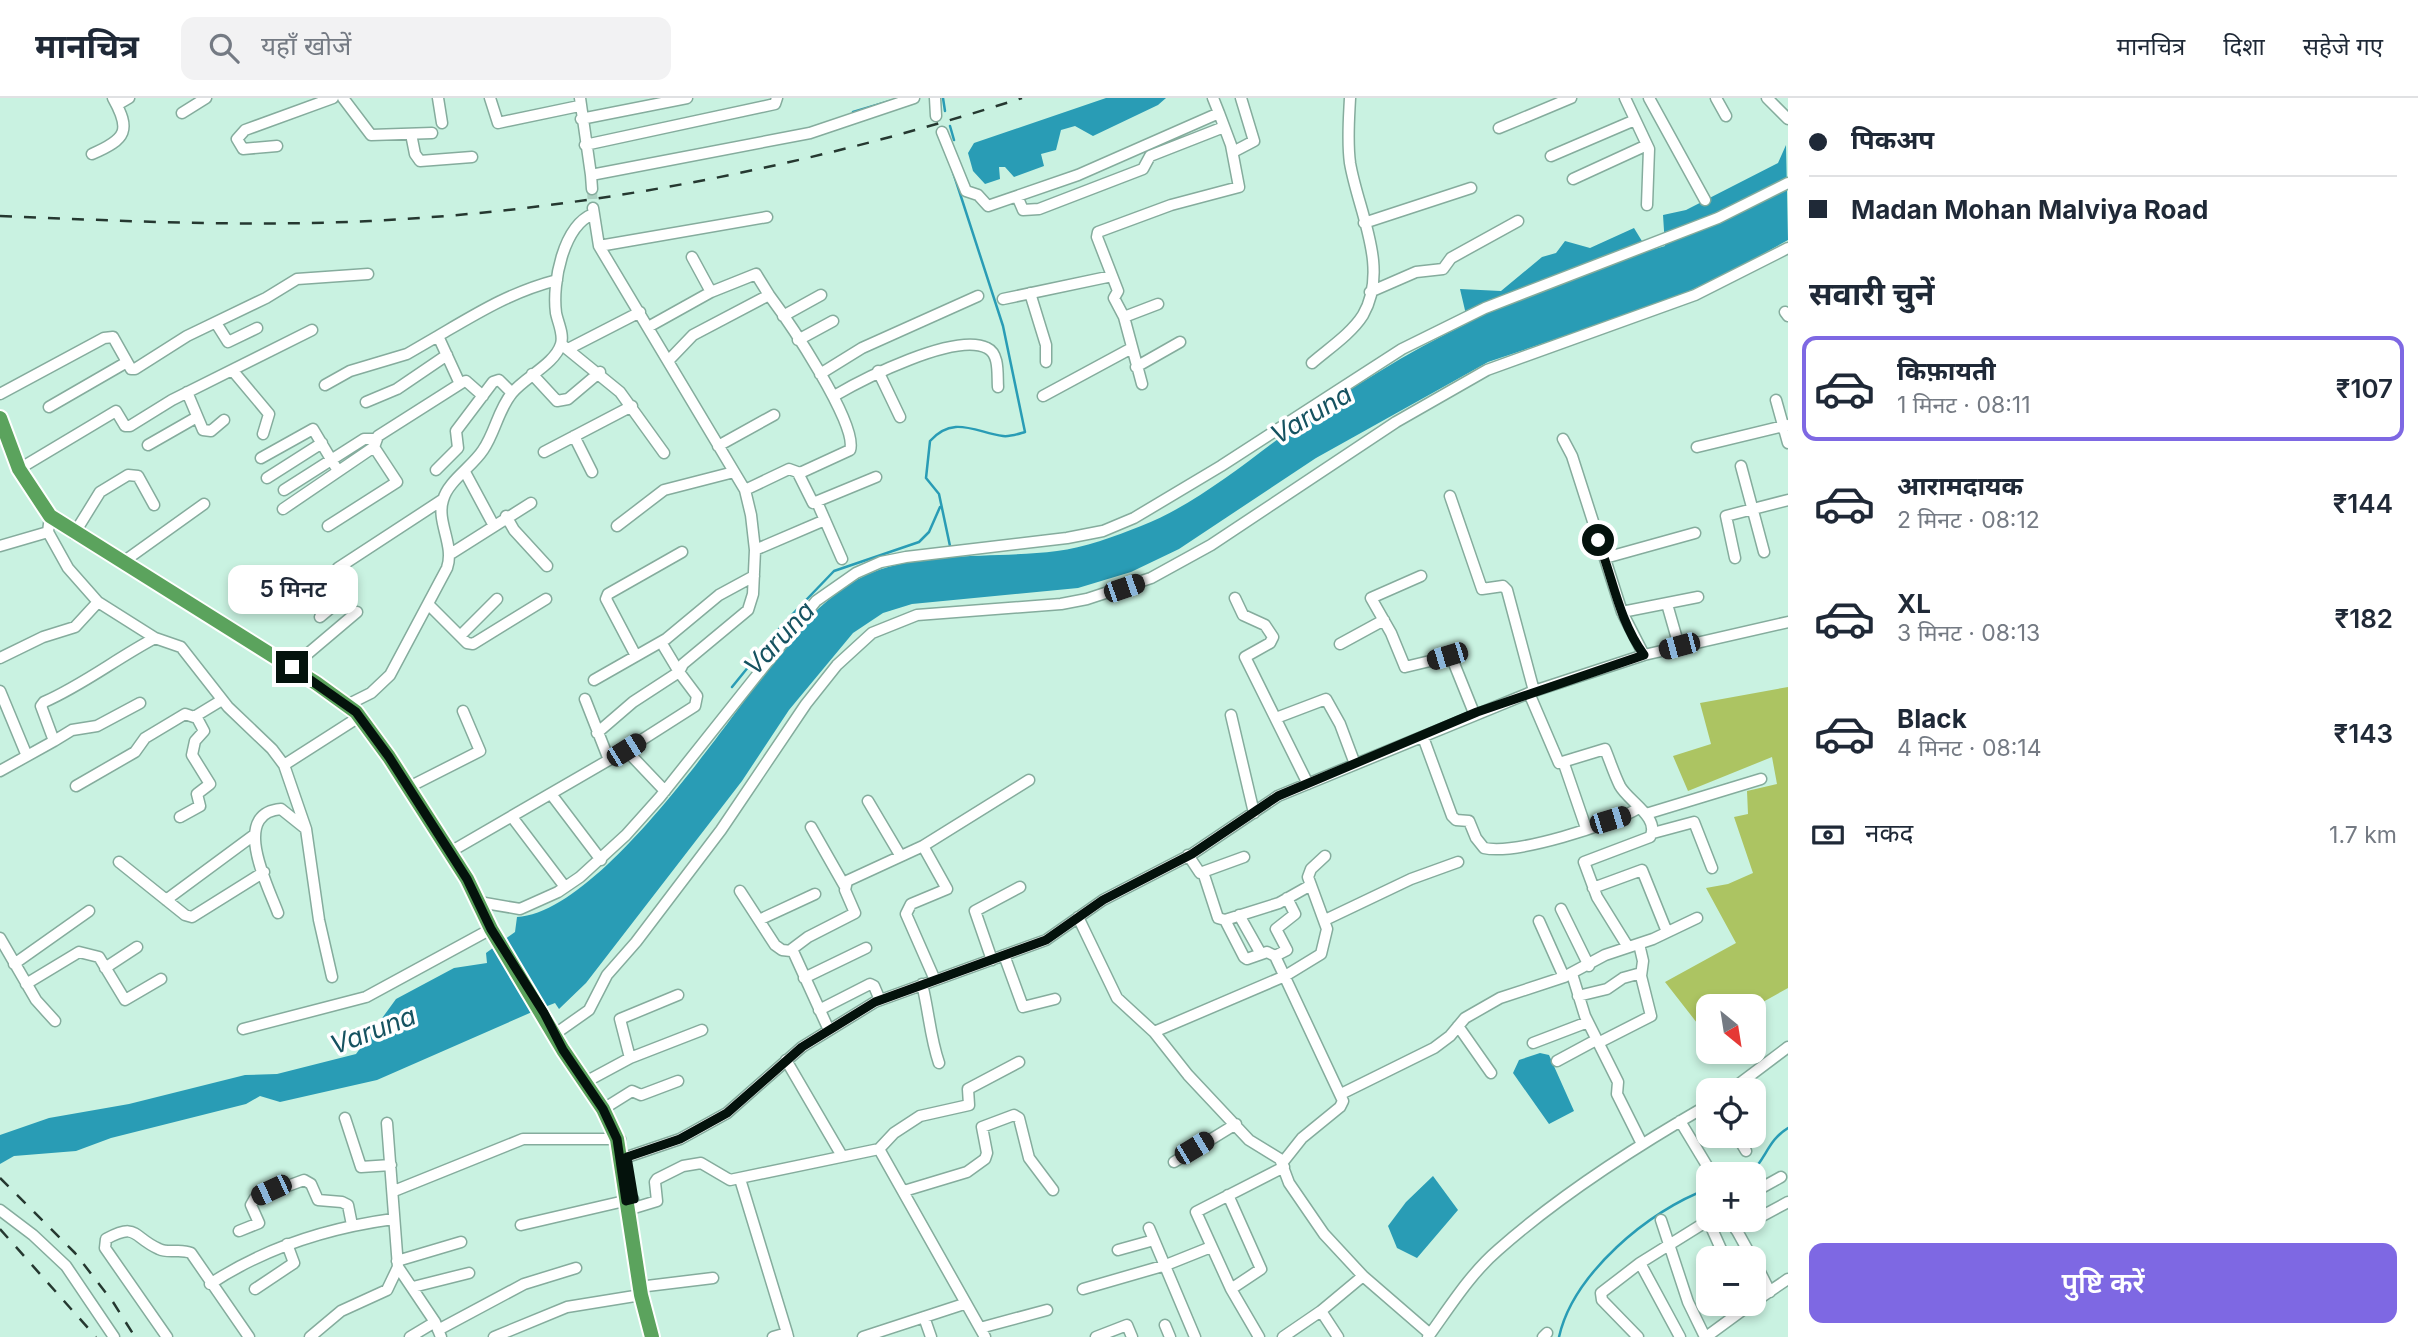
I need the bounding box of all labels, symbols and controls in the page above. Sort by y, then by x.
search box [181,17,671,80]
text: मानचित्र [35,26,139,66]
icon: search [205,29,243,67]
text: यहाँ खोजें [261,30,351,61]
text: मानचित्र [2117,32,2185,61]
text: दिशा [2223,32,2265,61]
text: सहेजे गए [2303,32,2383,61]
text: पिकअप [1851,124,1934,155]
text: Madan Mohan Malviya Road [1851,194,2208,225]
text: सवारी चुनें [1809,274,1934,313]
text: किफ़ायती [1897,355,1996,386]
icon: car [1813,357,1876,420]
text: ₹107 [2336,373,2393,404]
water label: Varuna [1265,378,1357,450]
text: 1 मिनट · 08:11 [1897,391,2031,419]
text: आरामदायक [1897,470,2023,501]
icon: car [1813,472,1876,535]
text: ₹144 [2333,488,2393,519]
text: 2 मिनट · 08:12 [1897,506,2040,534]
route start [1582,524,1614,556]
callout: 5 मिनट [227,566,357,614]
car [1101,571,1148,605]
text: 5 मिनट [260,575,326,603]
icon: car [1813,587,1876,650]
text: XL [1897,588,1931,619]
water label: Varuna [737,595,821,681]
text: ₹182 [2335,603,2393,634]
text: 3 मिनट · 08:13 [1897,619,2040,647]
car [1656,630,1703,662]
car [1424,640,1471,672]
route end [276,651,308,683]
icon: car [1813,702,1876,765]
text: Black [1897,703,1967,734]
text: ₹143 [2334,718,2393,749]
car [603,730,650,770]
text: 4 मिनट · 08:14 [1897,734,2042,762]
car [1587,804,1634,836]
icon: cash [1809,816,1847,854]
text: नकद [1865,817,1913,848]
text: 1.7 km [2329,821,2397,849]
north arrow [1696,994,1766,1064]
map controls [1696,994,1766,1316]
water label: Varuna [326,1000,420,1060]
button: locate [1696,1078,1766,1148]
car [1171,1128,1218,1168]
button: + [1696,1162,1766,1232]
car [248,1172,295,1208]
button: पुष्टि करें [1809,1243,2397,1323]
button: − [1696,1246,1766,1316]

